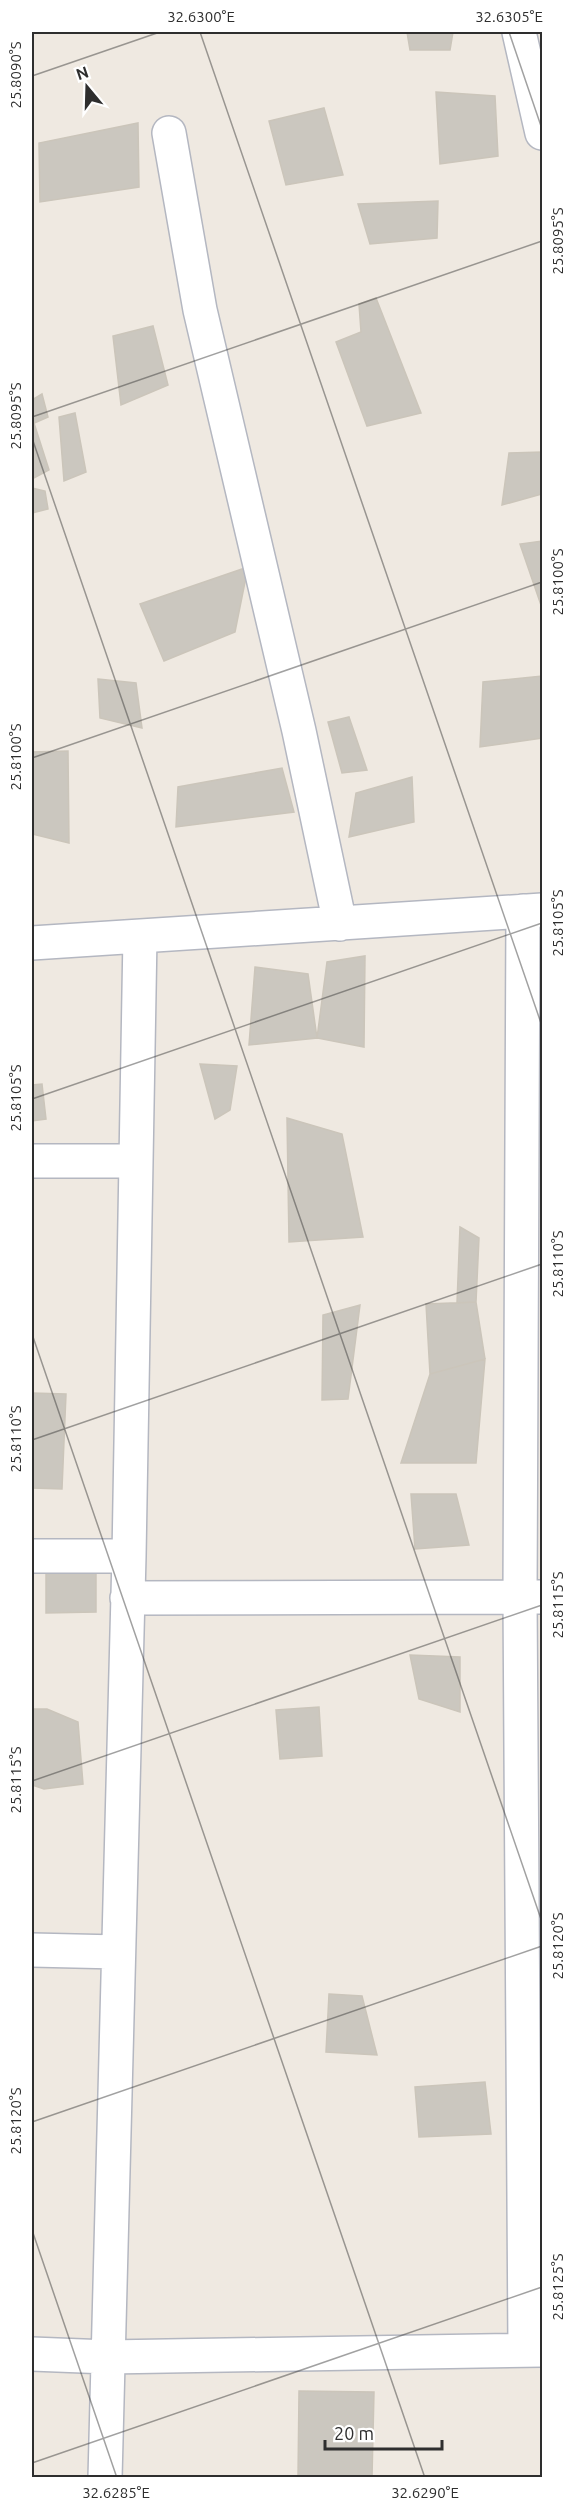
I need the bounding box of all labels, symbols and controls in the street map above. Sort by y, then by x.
text: 32.6300°E [167,8,235,25]
text: 32.6305°E [475,8,543,25]
text: 25.8090°S [7,41,24,109]
north arrow [57,57,117,117]
text: N [74,62,91,83]
text: 25.8095°S [549,207,566,275]
text: 25.8095°S [7,382,24,450]
text: 25.8100°S [549,548,566,616]
text: 25.8100°S [7,723,24,791]
text: 25.8105°S [549,889,566,957]
text: 25.8105°S [7,1064,24,1132]
text: 25.8110°S [549,1230,566,1298]
text: 25.8110°S [7,1405,24,1473]
text: 25.8115°S [549,1571,566,1639]
text: 25.8115°S [7,1746,24,1814]
text: 25.8120°S [549,1912,566,1980]
text: 25.8120°S [7,2087,24,2155]
text: 25.8125°S [549,2253,566,2321]
scale bar [325,2413,442,2451]
text: 20 m [334,2423,374,2443]
text: 32.6285°E [82,2484,150,2501]
text: 32.6290°E [391,2484,459,2501]

